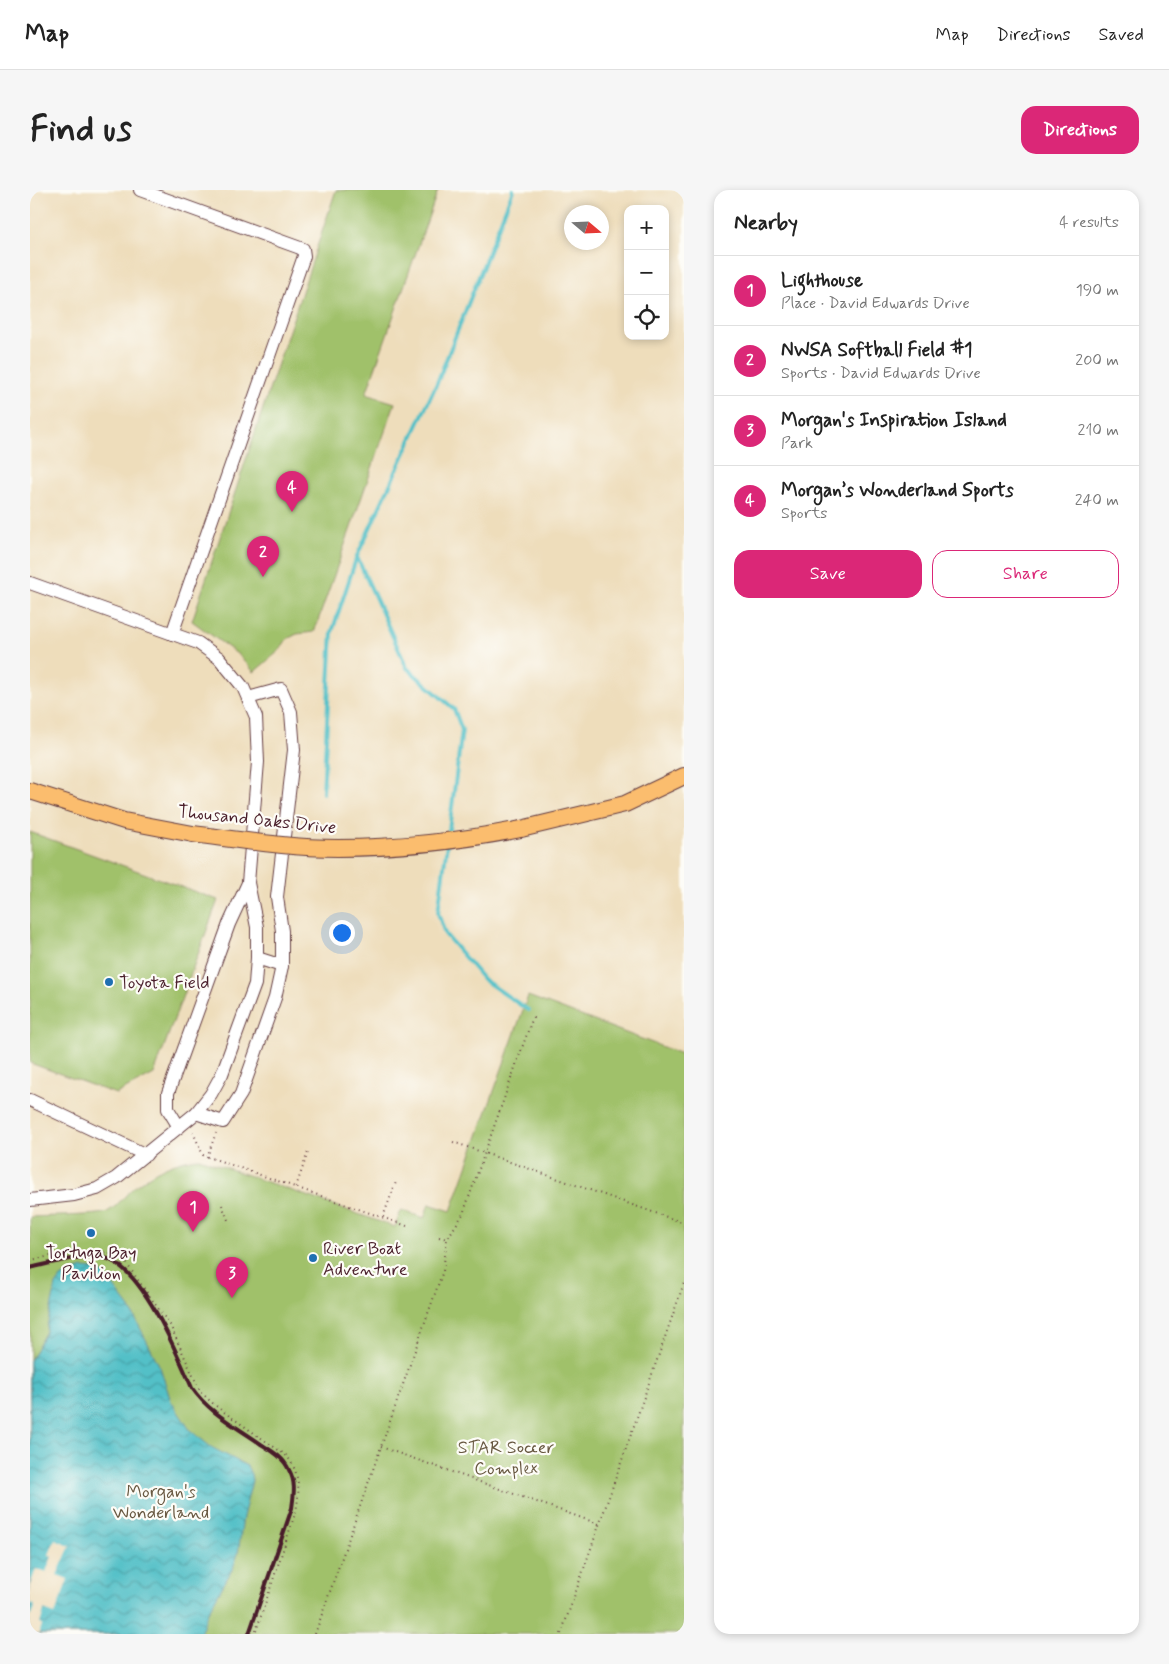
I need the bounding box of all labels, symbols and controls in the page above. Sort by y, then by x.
text: Map [25,19,69,50]
text: Map [936,23,969,47]
text: Directions [997,23,1071,47]
text: Saved [1099,23,1144,47]
button: Directions [1021,106,1139,154]
text: Find us [30,107,132,153]
north arrow [564,205,609,250]
map controls [624,205,669,340]
button: + [624,205,669,250]
text: Nearby [734,209,798,237]
text: 4 results [1059,212,1119,233]
button: − [624,250,669,295]
text: Lighthouse [781,268,863,293]
text: 1 [746,280,754,301]
text: 190 m [1076,280,1119,301]
text: Place · David Edwards Drive [781,293,970,314]
button: locate [624,295,669,340]
text: NWSA Softball Field #1 [781,338,973,363]
text: 2 [746,350,754,371]
text: 200 m [1075,350,1119,371]
text: Sports · David Edwards Drive [781,363,981,384]
text: Morgan's Inspiration Island [781,408,1007,433]
text: 3 [746,420,754,441]
text: 210 m [1078,420,1119,441]
text: Park [781,433,813,454]
pin: 4 [276,471,308,512]
text: Morgan’s Wonderland Sports [781,478,1014,503]
text: 4 [745,490,755,511]
text: 240 m [1075,490,1119,511]
text: Sports [781,503,827,524]
pin: 2 [247,536,279,577]
button: Save [734,550,922,598]
button: Share [932,550,1119,598]
street label: Thousand Oaks Drive [177,800,337,840]
your location [329,920,355,946]
place label: Toyota Field [119,971,210,995]
marker: Toyota Field [103,976,115,988]
pin: 1 [177,1191,209,1232]
marker: Tortuga Bay Pavilion [85,1227,97,1239]
place label: River Boat Adventure [323,1237,408,1282]
place label: Tortuga Bay Pavilion [45,1241,137,1286]
marker: River Boat Adventure [307,1252,319,1264]
pin: 3 [216,1257,248,1298]
park label: STAR Soccer Complex [458,1436,555,1481]
park label: Morgan's Wonderland [113,1480,209,1525]

